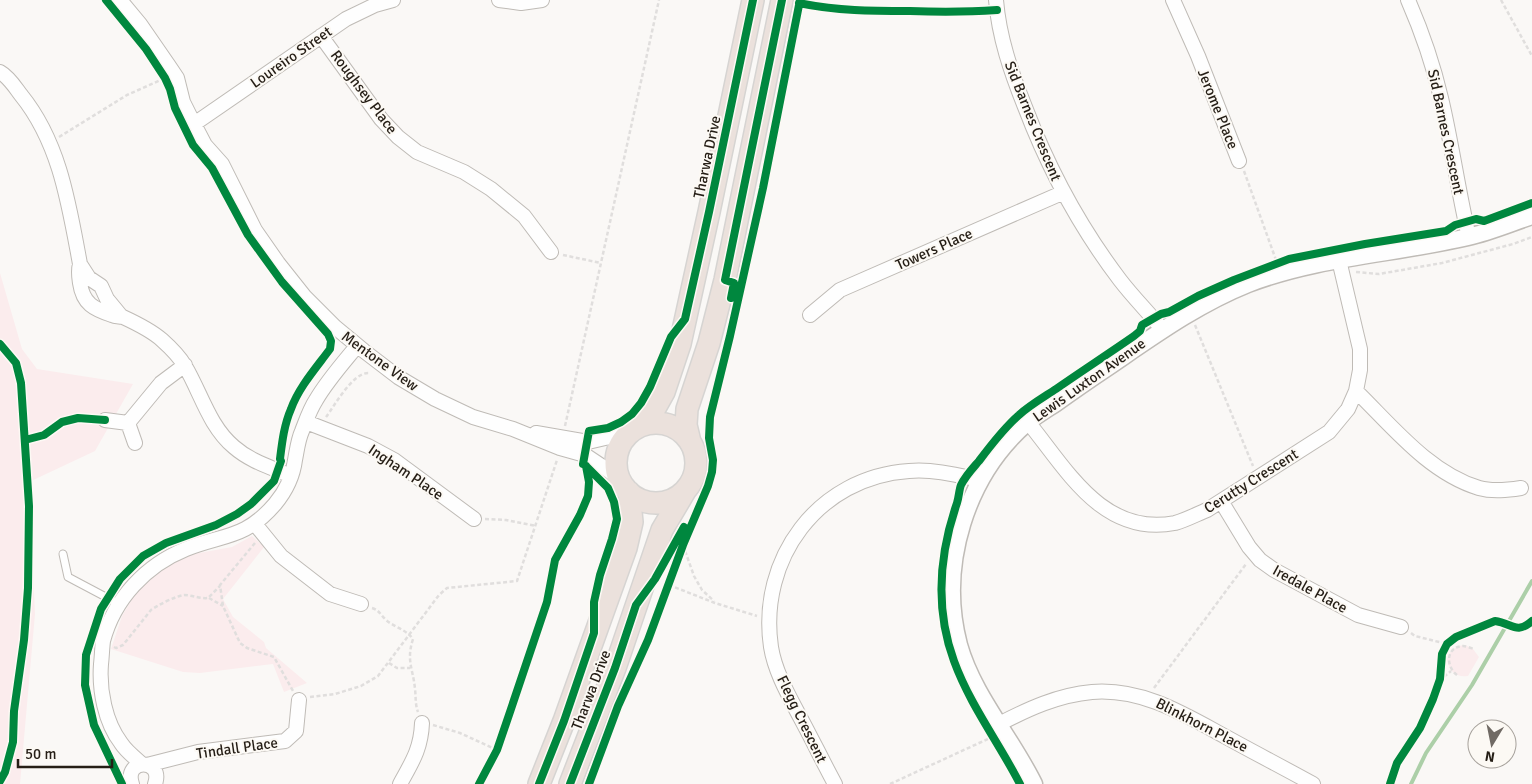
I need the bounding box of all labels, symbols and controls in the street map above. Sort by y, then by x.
street label: Loureiro Street [247,22,335,92]
street label: Roughsey Place [327,47,401,137]
street label: Sid Barnes Crescent [1001,58,1065,184]
street label: Jerome Place [1194,66,1242,152]
street label: Sid Barnes Crescent [1424,68,1468,196]
street label: Tharwa Drive [689,114,725,200]
street label: Towers Place [893,224,975,274]
street label: Mentone View [338,327,422,395]
street label: Lewis Luxton Avenue [1029,334,1149,426]
street label: Ingham Place [365,440,447,504]
street label: Cerutty Crescent [1201,445,1301,517]
street label: Iredale Place [1269,561,1351,617]
street label: Tharwa Drive [568,647,614,733]
street label: Flegg Crescent [773,672,831,766]
street label: Blinkhorn Place [1153,694,1251,756]
north arrow [1467,719,1517,769]
street label: Tindall Place [195,733,279,763]
scale bar [18,736,111,768]
text: 50 m [25,745,56,763]
text: N [1484,747,1496,766]

